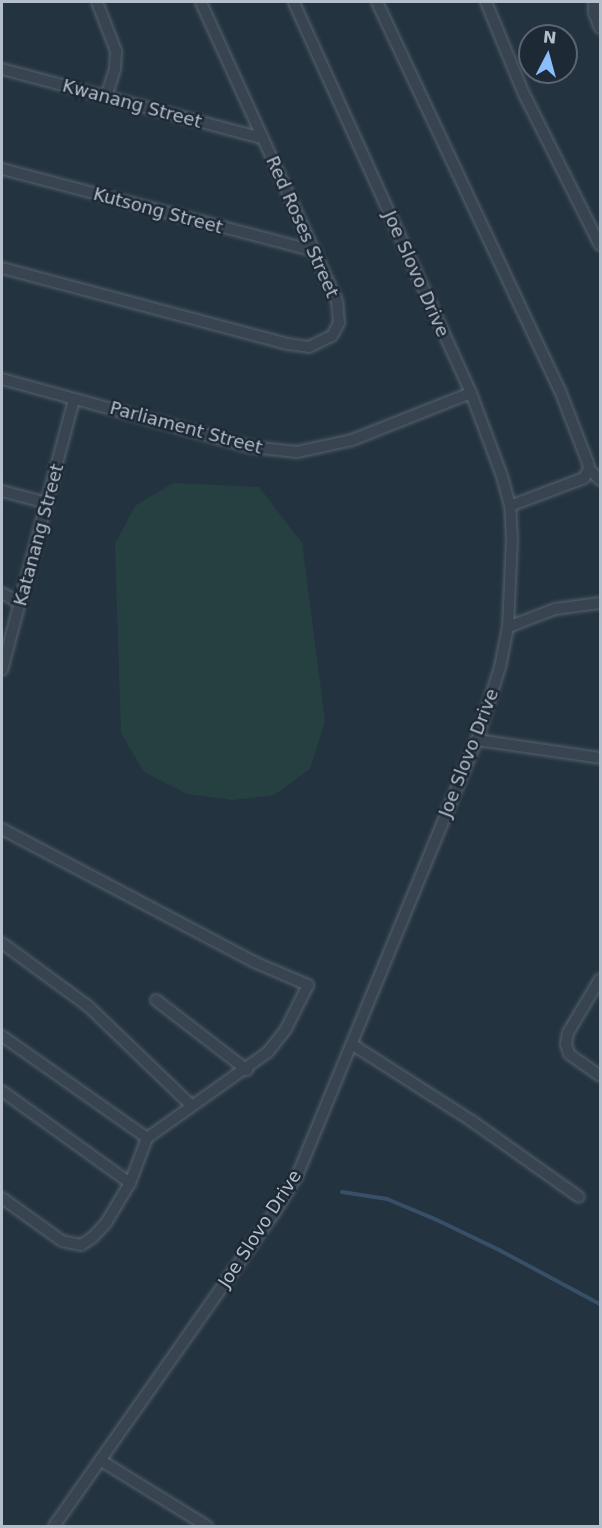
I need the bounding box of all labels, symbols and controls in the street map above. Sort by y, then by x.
north arrow [518,24,578,84]
text: N [542,27,557,48]
street label: Kwanang Street [60,75,204,133]
street label: Red Roses Street [261,153,343,301]
street label: Kutsong Street [91,183,225,239]
street label: Joe Slovo Drive [378,208,454,340]
street label: Parliament Street [107,397,265,459]
street label: Katanang Street [10,462,68,608]
street label: Joe Slovo Drive [435,686,503,820]
street label: Joe Slovo Drive [214,1166,306,1292]

